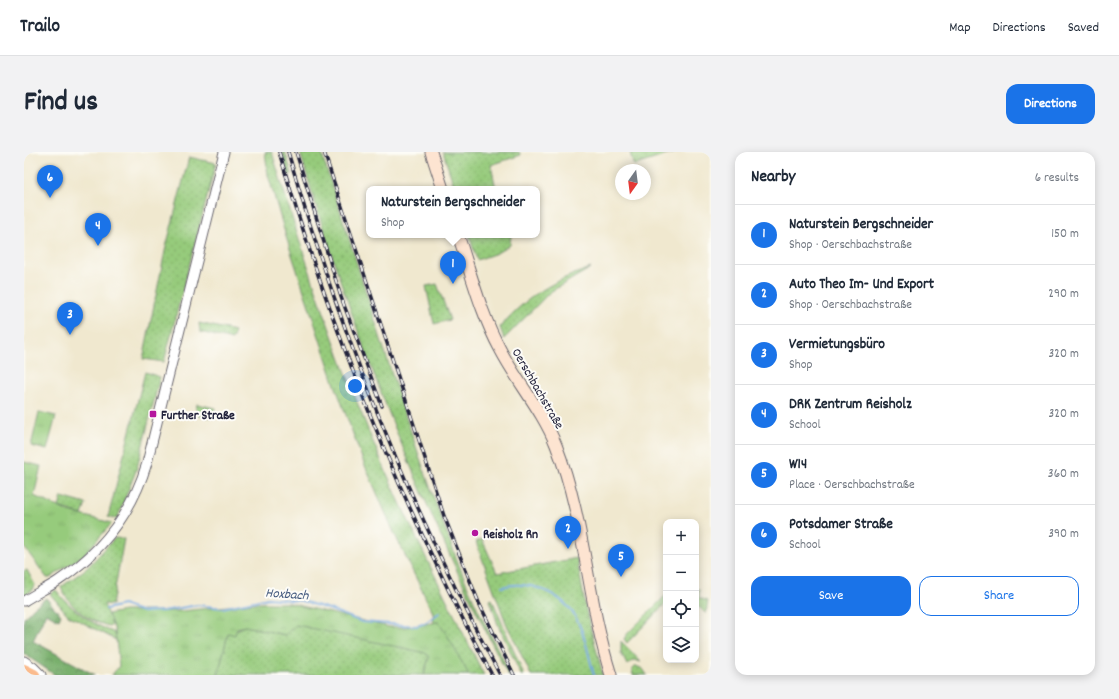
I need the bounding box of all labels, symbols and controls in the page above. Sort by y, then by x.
text: Trailo [20,14,60,41]
text: Map [949,18,971,38]
text: Directions [993,18,1046,38]
text: Saved [1068,18,1099,38]
text: Find us [24,84,98,124]
button: Directions [1006,84,1095,124]
north arrow [615,164,651,200]
pin: 6 [37,165,63,198]
text: Nearby [751,166,795,190]
text: 6 results [1035,169,1079,188]
popup [366,186,540,238]
text: Naturstein Bergschneider [381,192,525,214]
pin: 4 [85,213,111,246]
text: Shop [381,214,404,233]
text: Naturstein Bergschneider [789,214,933,236]
text: 1 [763,225,765,244]
text: 150 m [1051,225,1079,244]
text: Shop · Oerschbachstraße [789,236,912,255]
pin: 1 [440,251,466,284]
text: Auto Theo Im- Und Export [789,274,934,296]
text: 2 [761,285,767,304]
text: 290 m [1048,285,1079,304]
text: Shop · Oerschbachstraße [789,296,912,315]
pin: 3 [57,302,83,335]
text: Vermietungsbüro [789,334,885,356]
street label: Oerschbachstraße [506,345,568,433]
text: 3 [761,345,767,364]
text: 320 m [1049,345,1079,364]
text: Shop [789,356,812,375]
your location [345,376,365,396]
text: DRK Zentrum Reisholz [789,394,912,416]
text: 4 [761,405,767,424]
text: 320 m [1049,405,1079,424]
place label: Further Straße [161,407,235,426]
marker: Further Straße [148,409,158,419]
text: School [789,416,821,435]
text: W14 [789,454,807,476]
text: 5 [761,465,767,484]
text: 360 m [1048,465,1079,484]
text: Place · Oerschbachstraße [789,476,915,495]
text: Potsdamer Straße [789,514,893,536]
pin: 2 [555,516,581,549]
map controls [663,519,699,663]
button: + [663,519,699,555]
text: 6 [761,525,767,544]
text: 390 m [1048,525,1079,544]
place label: Reisholz Rn [483,526,538,545]
marker: Reisholz Rn [470,528,480,538]
text: School [789,536,821,555]
pin: 5 [608,544,634,577]
button: − [663,555,699,591]
button: Save [751,576,911,616]
button: Share [919,576,1079,616]
water label: Hoxbach [265,584,310,607]
button: locate [663,591,699,627]
button: layers [663,627,699,663]

